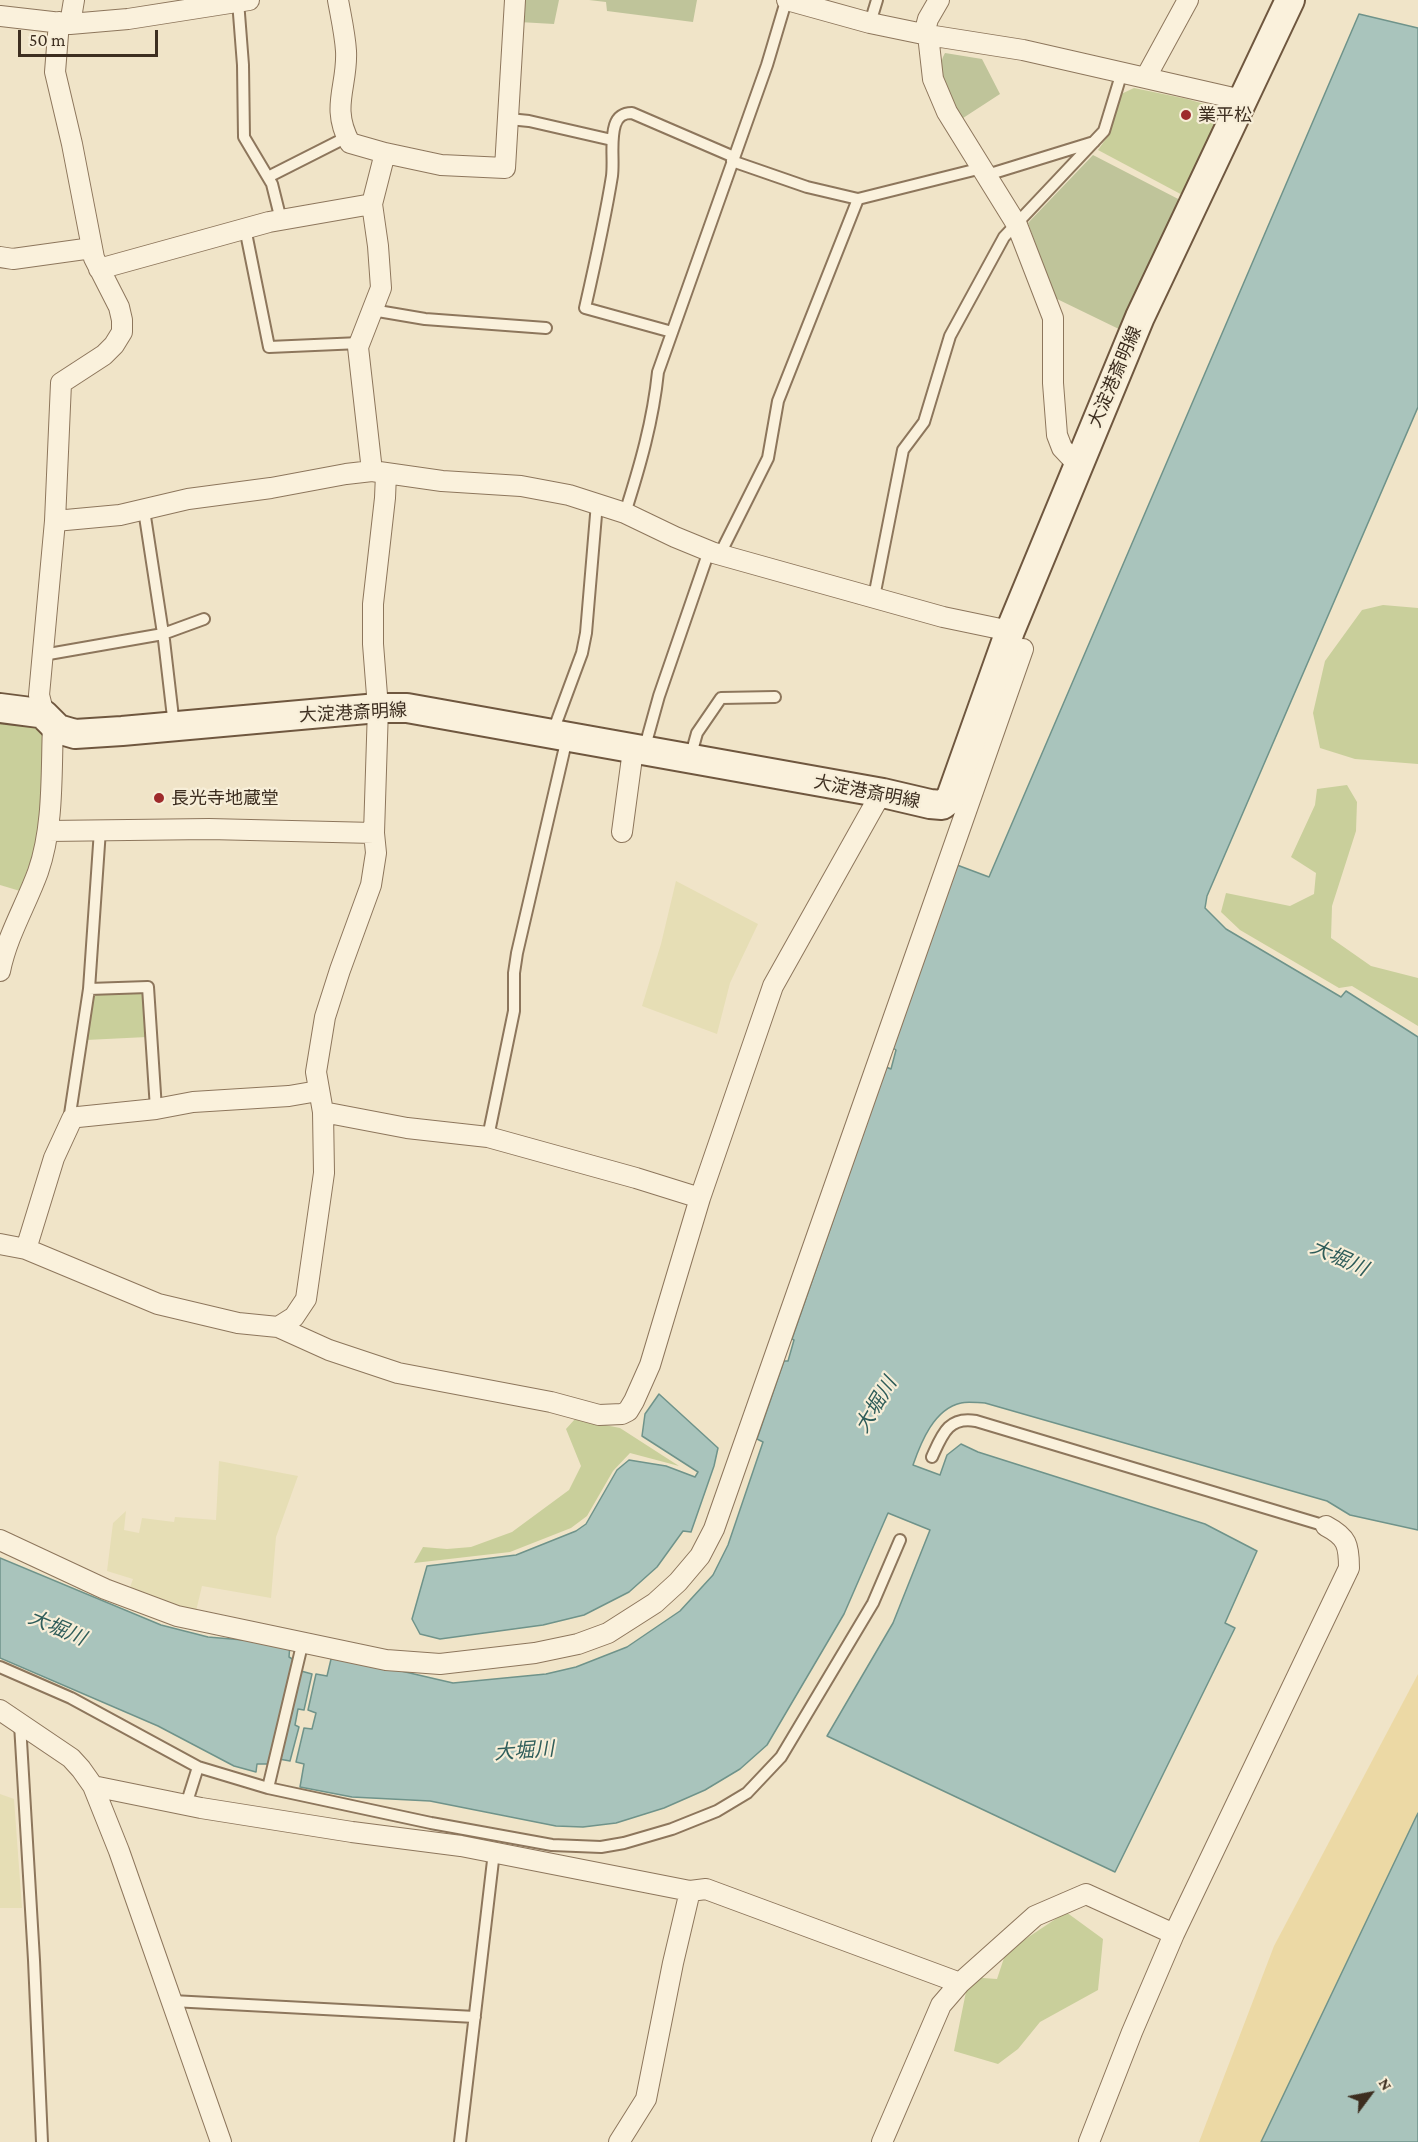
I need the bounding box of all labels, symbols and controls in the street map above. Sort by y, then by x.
scale bar [21,18,160,56]
text: 50 m [29,30,66,50]
place label: 業平松 [1198,104,1252,126]
marker: 業平松 [1179,108,1193,122]
street label: 大淀港斎明線 [1084,323,1146,431]
street label: 大淀港斎明線 [299,699,407,727]
street label: 大淀港斎明線 [812,771,922,813]
place label: 長光寺地蔵堂 [171,787,279,809]
marker: 長光寺地蔵堂 [152,791,166,805]
water label: 大堀川 [1307,1235,1371,1281]
water label: 大堀川 [850,1373,902,1437]
water label: 大堀川 [25,1605,89,1651]
water label: 大堀川 [493,1737,555,1765]
north arrow [1340,2064,1400,2124]
text: N [1376,2075,1396,2093]

